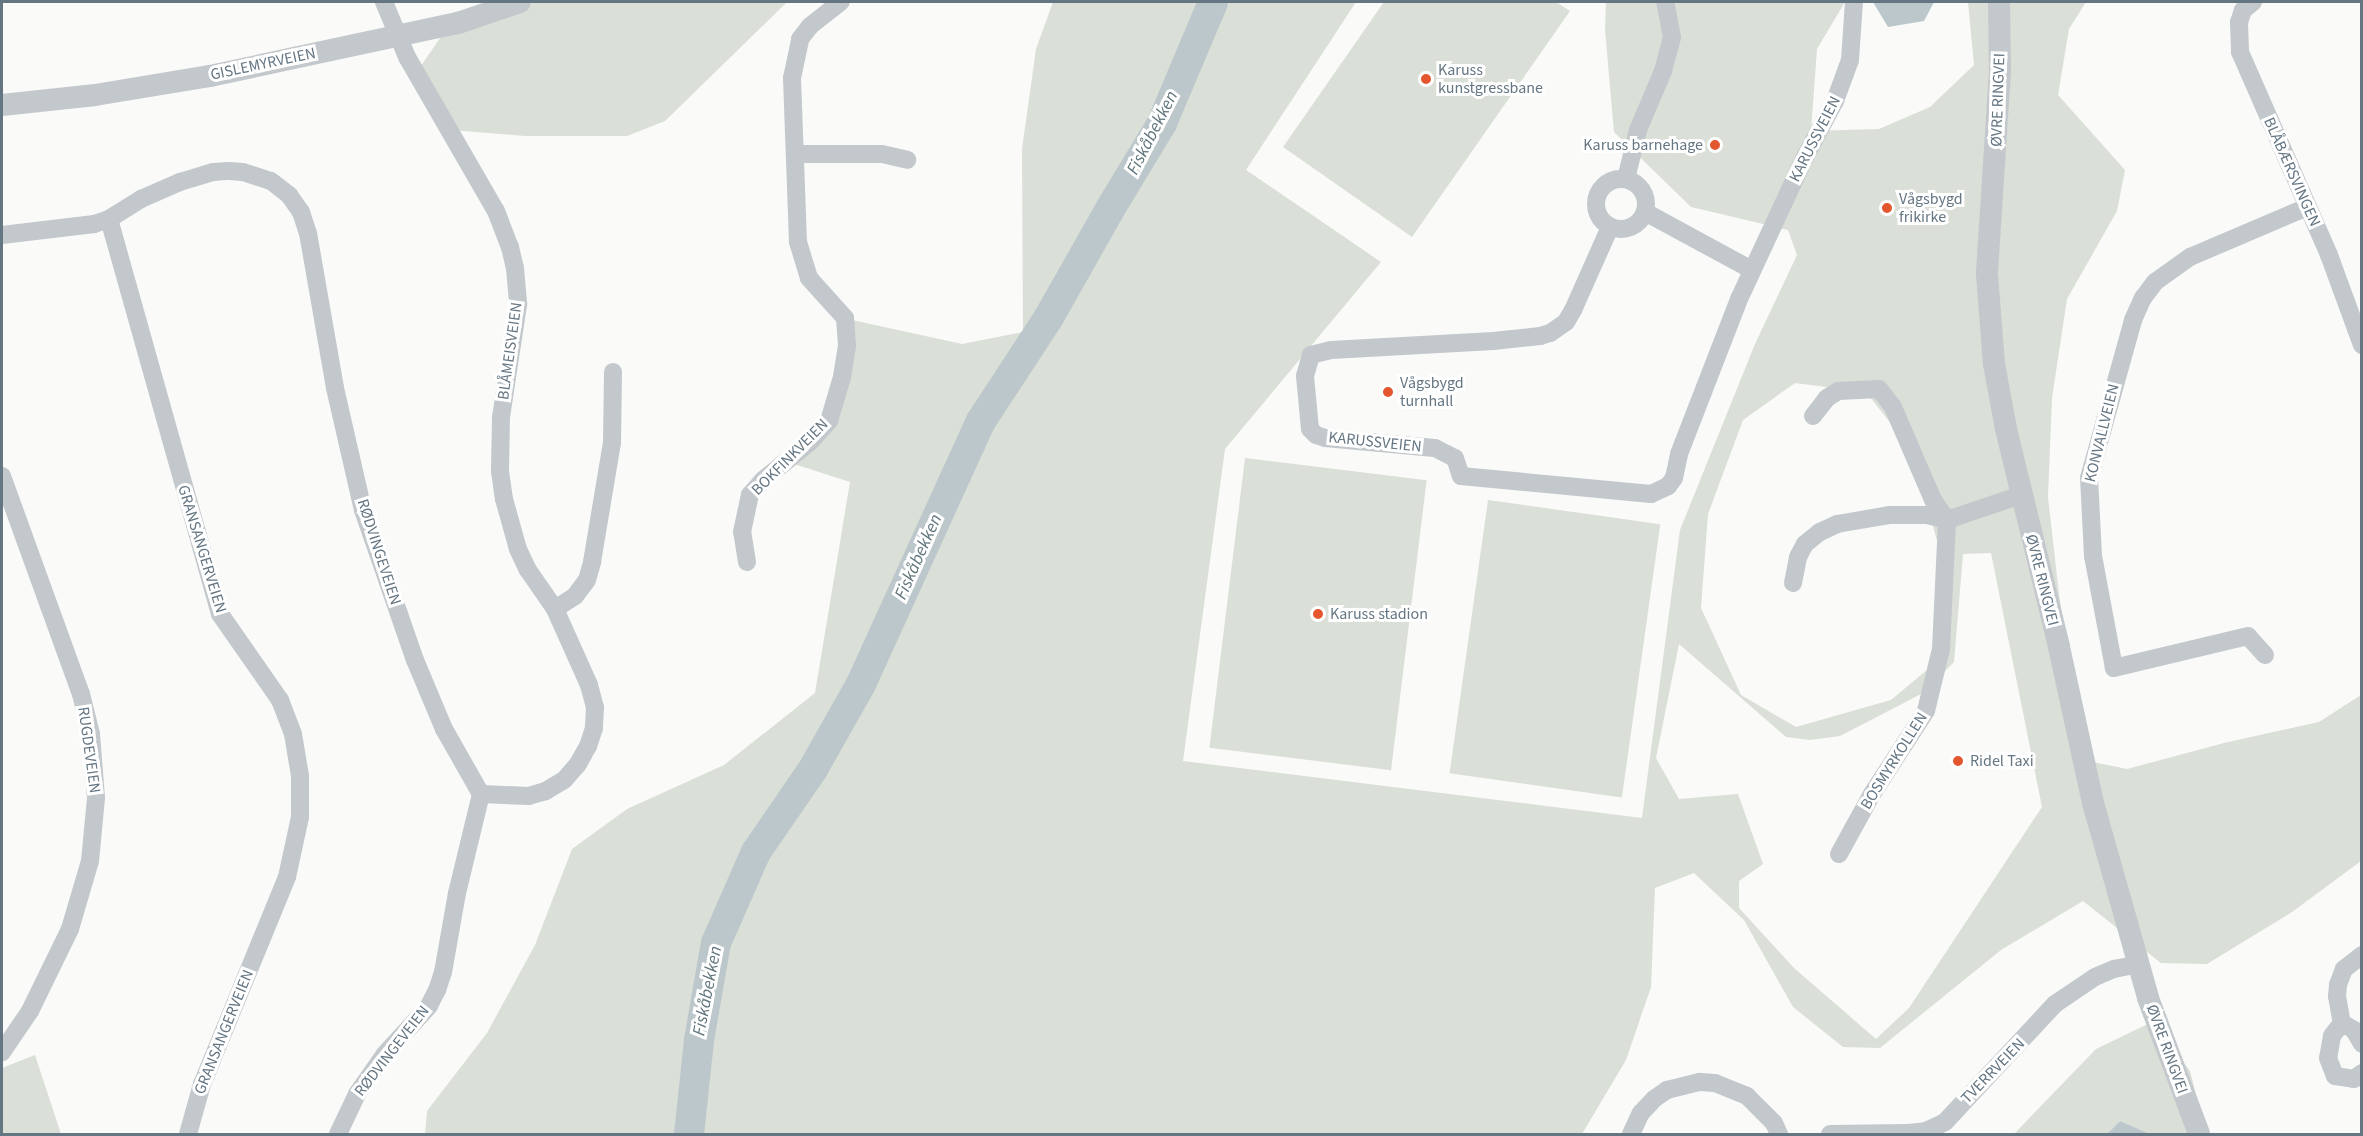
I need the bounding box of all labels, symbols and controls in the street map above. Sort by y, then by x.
street label: GISLEMYRVEIEN [209,43,317,85]
street label: ØVRE RINGVEI [1987,53,2009,147]
place label: Karuss kunstgressbane [1438,60,1543,98]
marker: Karuss kunstgressbane [1419,72,1433,86]
water label: Fiskåbekken [1123,87,1183,179]
street label: KARUSSVEIEN [1785,93,1845,185]
street label: BLÅBÆRSVINGEN [2259,114,2325,230]
place label: Karuss barnehage [1583,135,1703,155]
marker: Karuss barnehage [1708,138,1722,152]
place label: Vågsbygd frikirke [1899,189,1963,227]
marker: Vågsbygd frikirke [1880,201,1894,215]
street label: BLÅMEISVEIEN [494,301,526,401]
place label: Vågsbygd turnhall [1400,373,1464,411]
street label: KONVALLVEIEN [2081,382,2123,484]
marker: Vågsbygd turnhall [1381,385,1395,399]
street label: BOKFINKVEIEN [748,415,832,499]
street label: KARUSSVEIEN [1327,428,1423,456]
street label: GRANSANGERVEIEN [173,483,231,615]
street label: RØDVINGEVEIEN [353,497,405,607]
water label: Fiskåbekken [891,511,947,603]
street label: ØVRE RINGVEI [2021,532,2063,628]
place label: Karuss stadion [1330,604,1428,624]
marker: Karuss stadion [1311,607,1325,621]
street label: RUGDEVEIEN [73,705,105,795]
street label: BOSMYRKOLLEN [1856,709,1932,813]
place label: Ridel Taxi [1970,751,2034,771]
marker: Ridel Taxi [1951,754,1965,768]
water label: Fiskåbekken [689,944,727,1038]
street label: GRANSANGERVEIEN [190,967,258,1097]
street label: RØDVINGEVEIEN [351,1002,433,1100]
street label: ØVRE RINGVEI [2142,1002,2192,1096]
street label: TVERRVEIEN [1957,1034,2029,1108]

